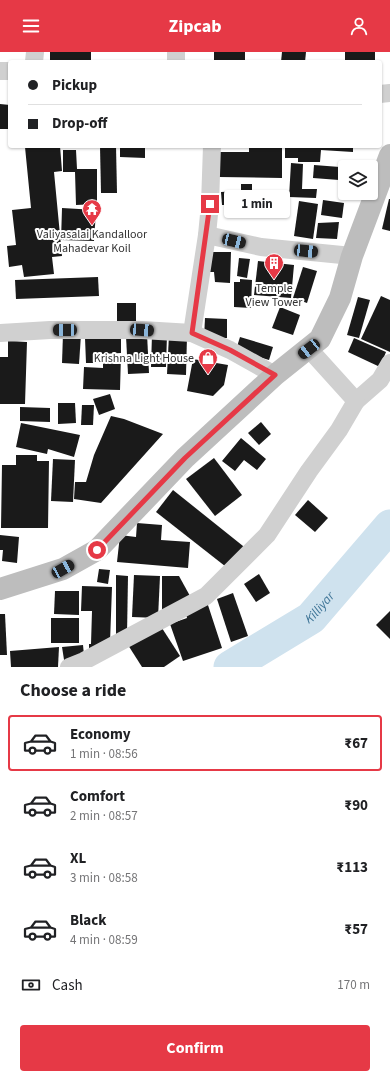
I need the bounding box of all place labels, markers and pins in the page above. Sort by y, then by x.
temple icon: Valiyasalai Kandalloor Mahadevar Koil [81,198,103,226]
place label: Valiyasalai Kandalloor Mahadevar Koil [37,226,148,257]
building icon: Temple View Tower [263,252,285,280]
place label: Temple View Tower [246,280,303,311]
shop icon: Krishna Light House [197,347,219,375]
place label: Krishna Light House [94,350,194,367]

